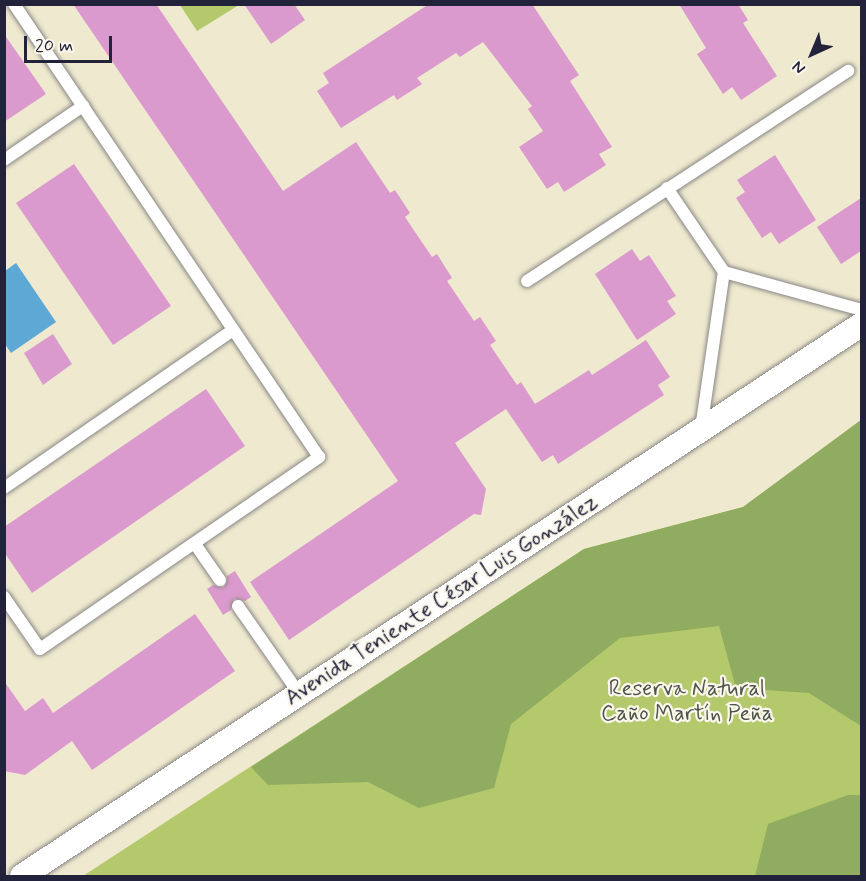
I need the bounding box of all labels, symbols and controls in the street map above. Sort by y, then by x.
scale bar [27,24,116,62]
north arrow [782,24,842,84]
text: 20 m [35,34,73,58]
text: N [788,56,810,79]
street label: Avenida Teniente César Luis González [282,491,602,711]
park label: Reserva Natural Caño Martín Peña [601,676,773,728]

